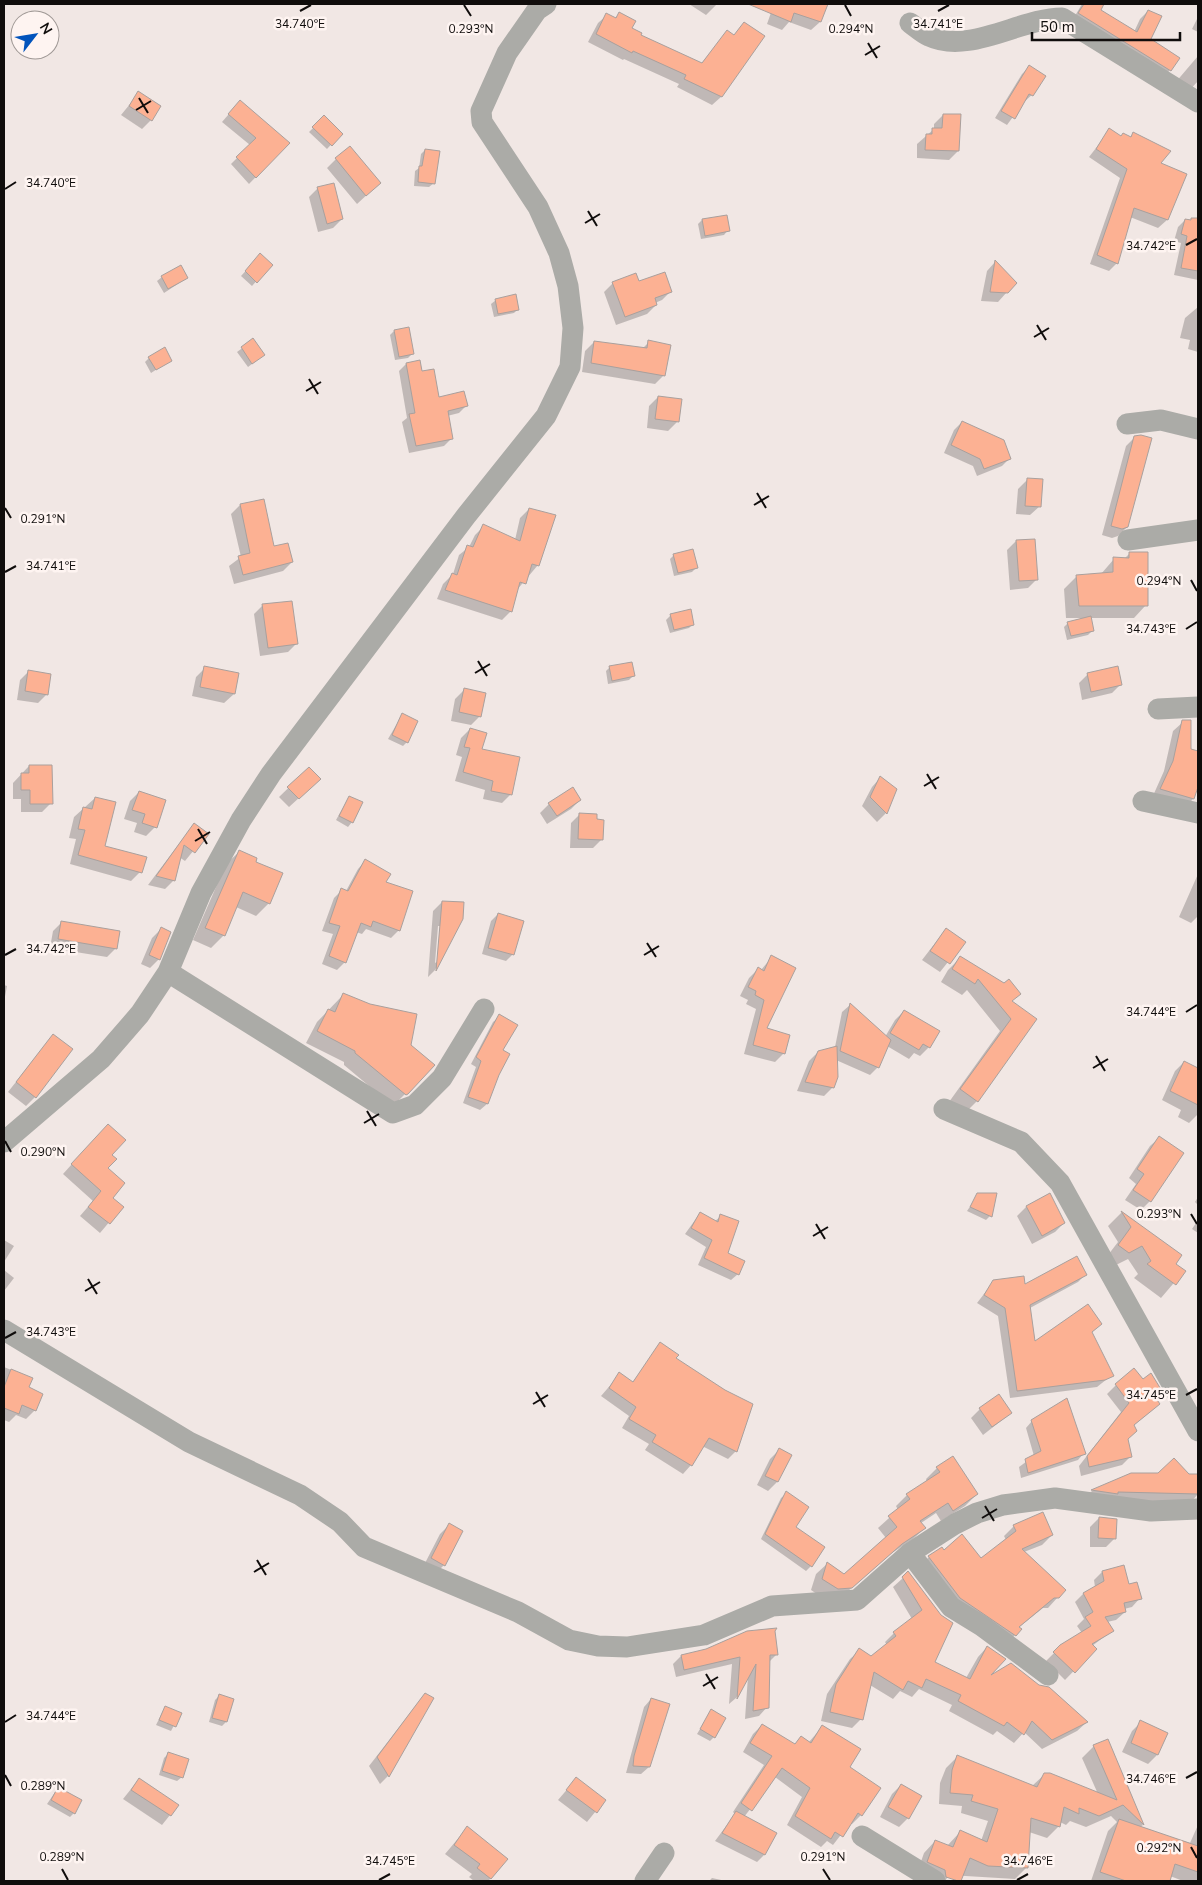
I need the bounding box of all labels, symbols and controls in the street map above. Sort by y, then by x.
north arrow [10,10,60,60]
scale bar [1032,10,1180,42]
text: 34.740°E [275,16,325,32]
text: 34.741°E [913,16,963,32]
text: 50 m [1040,17,1075,37]
text: N [35,19,57,38]
text: 0.293°N [449,21,493,37]
text: 0.294°N [829,21,873,37]
text: 34.740°E [26,175,76,191]
text: 34.742°E [1126,238,1176,254]
text: 0.291°N [21,511,65,527]
text: 34.741°E [26,558,76,574]
text: 0.294°N [1137,573,1181,589]
text: 34.743°E [1126,621,1176,637]
text: 34.742°E [26,941,76,957]
text: 34.744°E [1126,1004,1176,1020]
text: 0.290°N [21,1144,65,1160]
text: 0.293°N [1137,1206,1181,1222]
text: 34.743°E [26,1324,76,1340]
text: 34.745°E [1126,1387,1176,1403]
text: 34.744°E [26,1708,76,1724]
text: 34.746°E [1126,1771,1176,1787]
text: 0.289°N [21,1778,65,1794]
text: 0.292°N [1137,1840,1181,1856]
text: 0.289°N [40,1849,84,1865]
text: 0.291°N [801,1849,845,1865]
text: 34.745°E [365,1853,415,1869]
text: 34.746°E [1003,1853,1053,1869]

